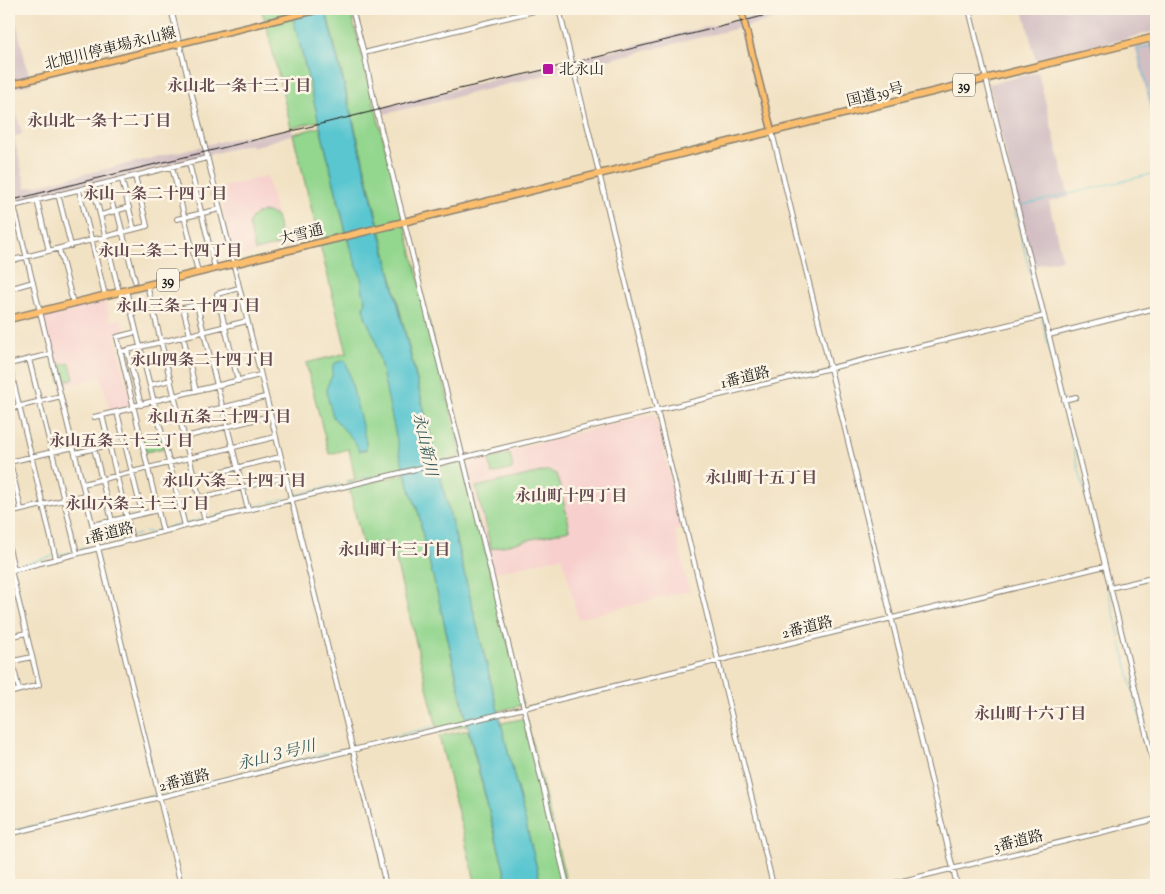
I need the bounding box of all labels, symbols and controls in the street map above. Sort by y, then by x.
street label: 北旭川停車場永山線 [42,23,178,76]
place label: 北永山 [559,60,604,81]
marker: 北永山 [541,62,555,76]
road number: 39 [953,74,975,96]
district label: 永山北一条十三丁目 [167,76,311,99]
street label: 国道39号 [845,78,906,113]
district label: 永山北一条十二丁目 [27,111,171,134]
district label: 永山一条二十四丁目 [83,184,227,207]
street label: 大雪通 [277,220,326,251]
district label: 永山二条二十四丁目 [98,241,242,264]
road number: 39 [157,268,179,292]
district label: 永山三条二十四丁目 [116,296,260,319]
district label: 永山四条二十四丁目 [130,350,274,373]
street label: 1番道路 [719,362,772,395]
district label: 永山五条二十四丁目 [147,407,291,430]
water label: 永山新川 [406,411,442,480]
district label: 永山五条二十三丁目 [49,431,193,454]
district label: 永山町十五丁目 [705,468,817,491]
district label: 永山六条二十四丁目 [162,471,306,494]
district label: 永山町十四丁目 [515,486,627,509]
district label: 永山六条二十三丁目 [65,494,209,517]
street label: 1番道路 [83,518,136,551]
district label: 永山町十三丁目 [338,540,450,563]
street label: 2番道路 [780,612,835,645]
district label: 永山町十六丁目 [974,704,1086,727]
water label: 永山３号川 [235,735,320,777]
street label: 2番道路 [157,765,212,798]
street label: 3番道路 [991,826,1046,859]

